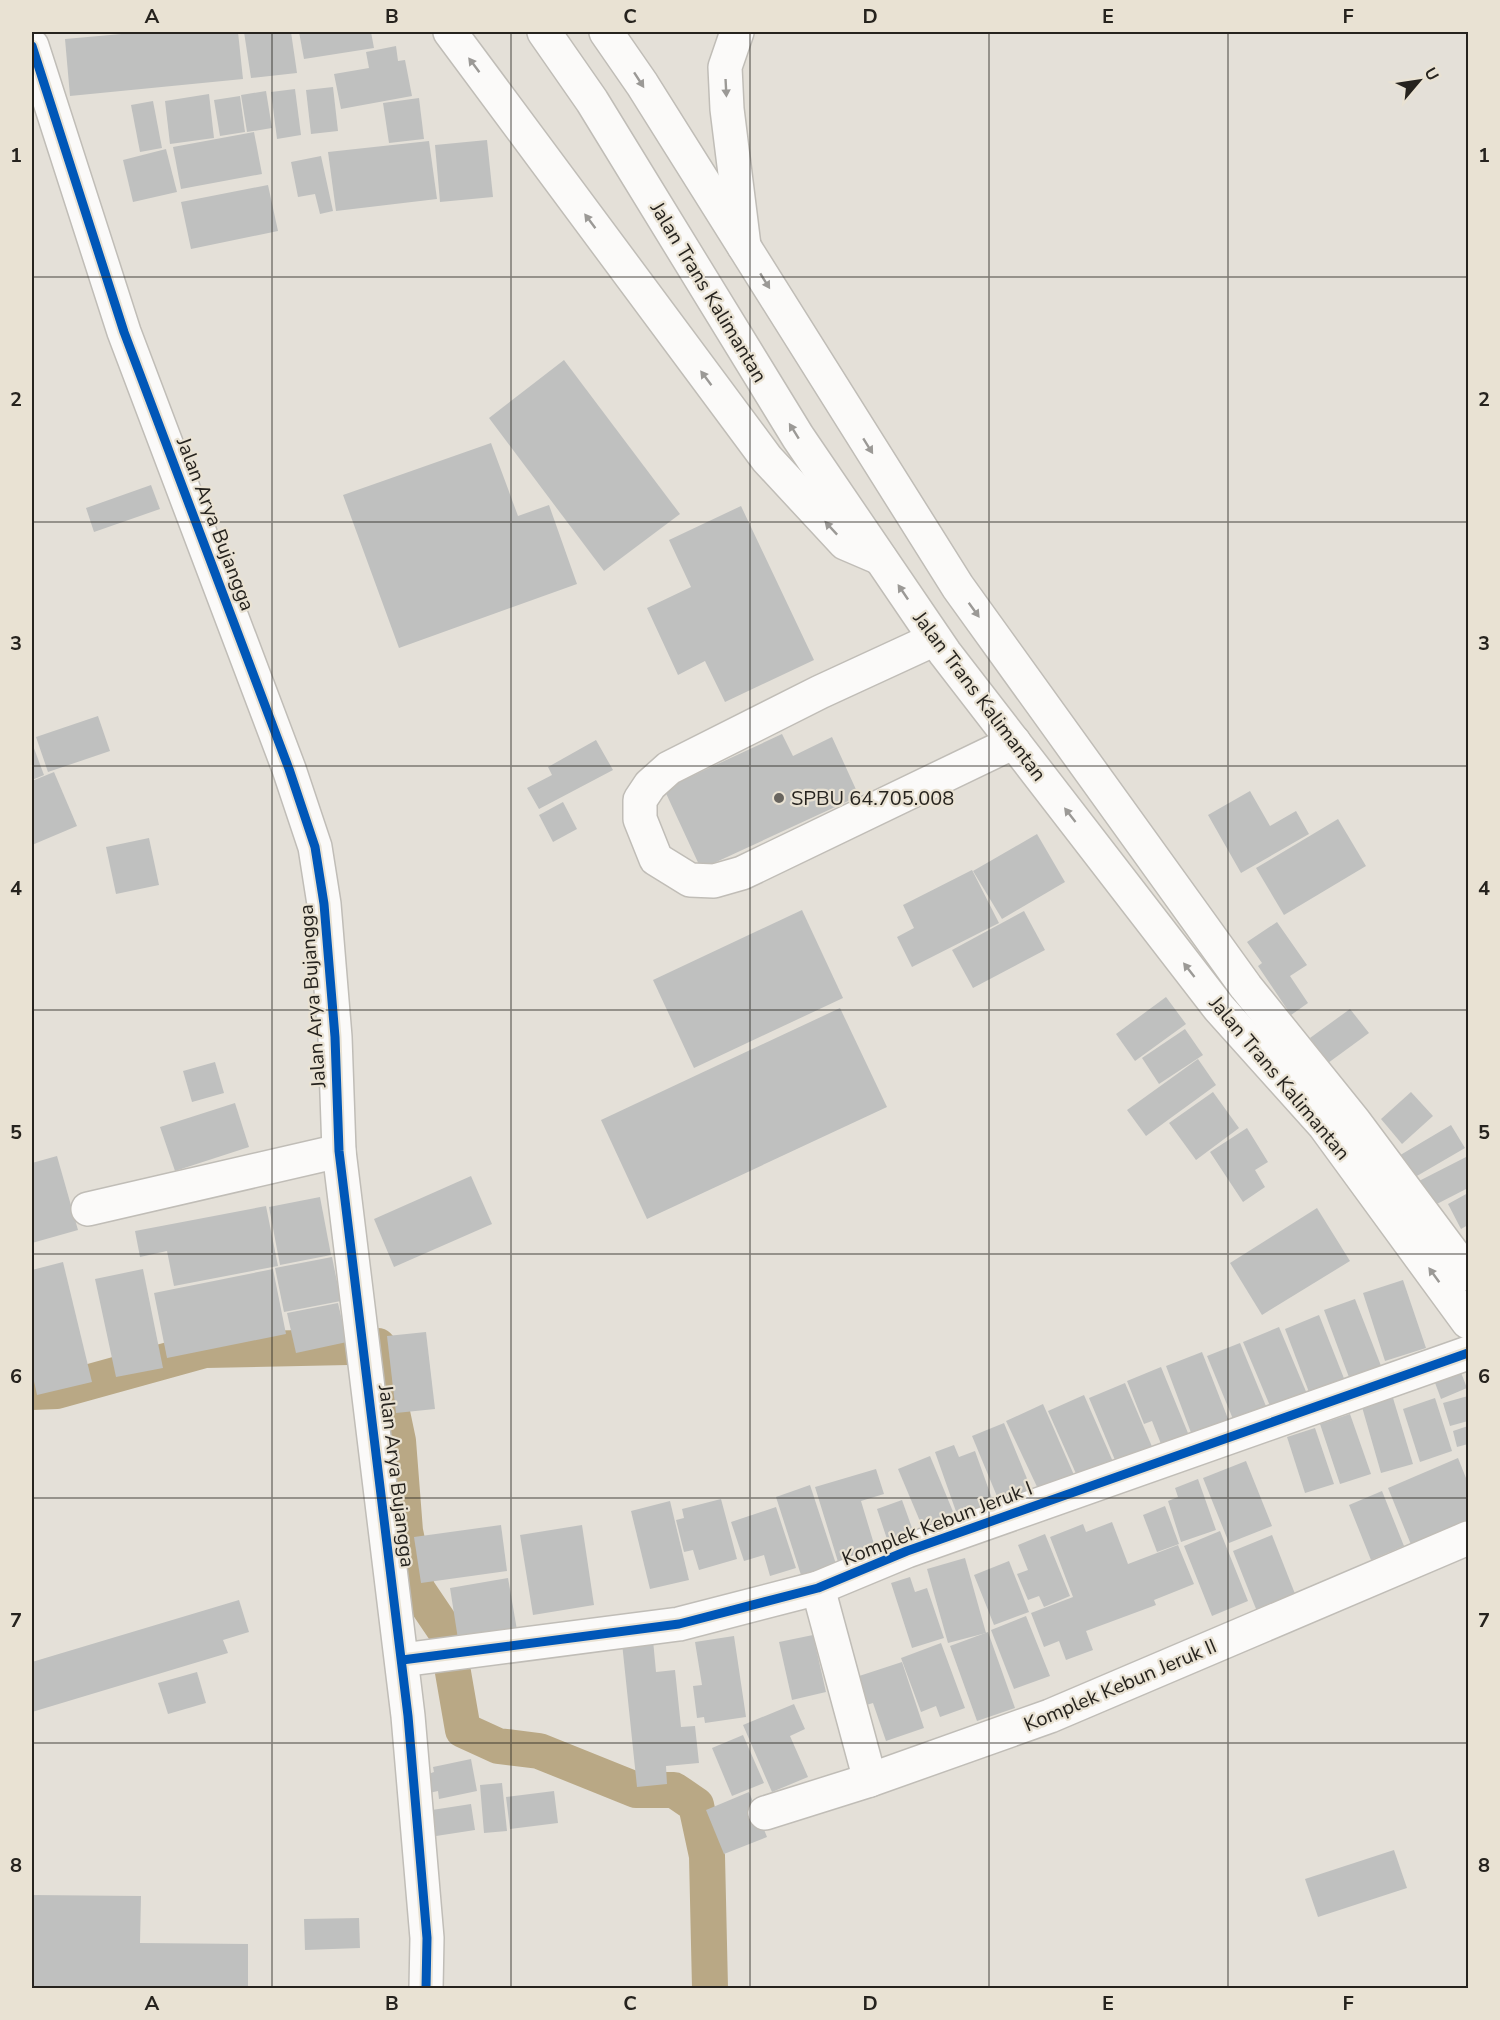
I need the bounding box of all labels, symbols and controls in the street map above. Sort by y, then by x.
text: A [145,3,160,30]
text: B [385,3,399,30]
text: C [623,3,637,30]
text: D [862,3,878,30]
text: E [1102,3,1114,30]
text: F [1342,3,1354,30]
north arrow [1389,51,1449,111]
one-way arrow [468,57,480,73]
text: U [1419,64,1444,85]
one-way arrow [633,72,644,88]
one-way arrow [721,78,730,97]
text: 1 [10,142,22,169]
text: 1 [1478,142,1490,169]
street label: Jalan Trans Kalimantan [643,196,773,388]
one-way arrow [585,214,597,229]
one-way arrow [760,273,771,289]
one-way arrow [701,370,713,385]
text: 2 [10,386,22,413]
text: 2 [1478,386,1490,413]
one-way arrow [789,423,800,439]
street label: Jalan Arya Bujangga [170,433,261,615]
one-way arrow [862,438,873,454]
one-way arrow [824,520,838,535]
one-way arrow [898,584,909,600]
one-way arrow [968,601,980,617]
street label: Jalan Trans Kalimantan [906,605,1052,787]
text: 3 [10,630,22,657]
text: 3 [1478,630,1490,657]
place label: SPBU 64.705.008 [791,785,954,812]
marker: SPBU 64.705.008 [772,791,786,805]
one-way arrow [1065,808,1077,823]
text: 4 [10,875,22,902]
text: 4 [1478,875,1490,902]
street label: Jalan Arya Bujangga [293,903,332,1090]
one-way arrow [1183,962,1196,978]
street label: Jalan Trans Kalimantan [1202,990,1356,1166]
text: 5 [10,1119,22,1146]
text: 5 [1478,1119,1490,1146]
one-way arrow [1428,1267,1440,1283]
text: 6 [10,1363,22,1390]
text: 6 [1478,1363,1490,1390]
street label: Jalan Arya Bujangga [372,1382,421,1569]
street label: Komplek Kebun Jeruk I [838,1475,1036,1572]
text: 7 [10,1607,22,1634]
text: 7 [1478,1607,1490,1634]
street label: Komplek Kebun Jeruk II [1020,1633,1221,1738]
text: 8 [10,1852,22,1879]
text: 8 [1478,1852,1490,1879]
text: A [145,1990,160,2017]
text: B [385,1990,399,2017]
text: C [623,1990,637,2017]
text: D [862,1990,878,2017]
text: E [1102,1990,1114,2017]
text: F [1342,1990,1354,2017]

